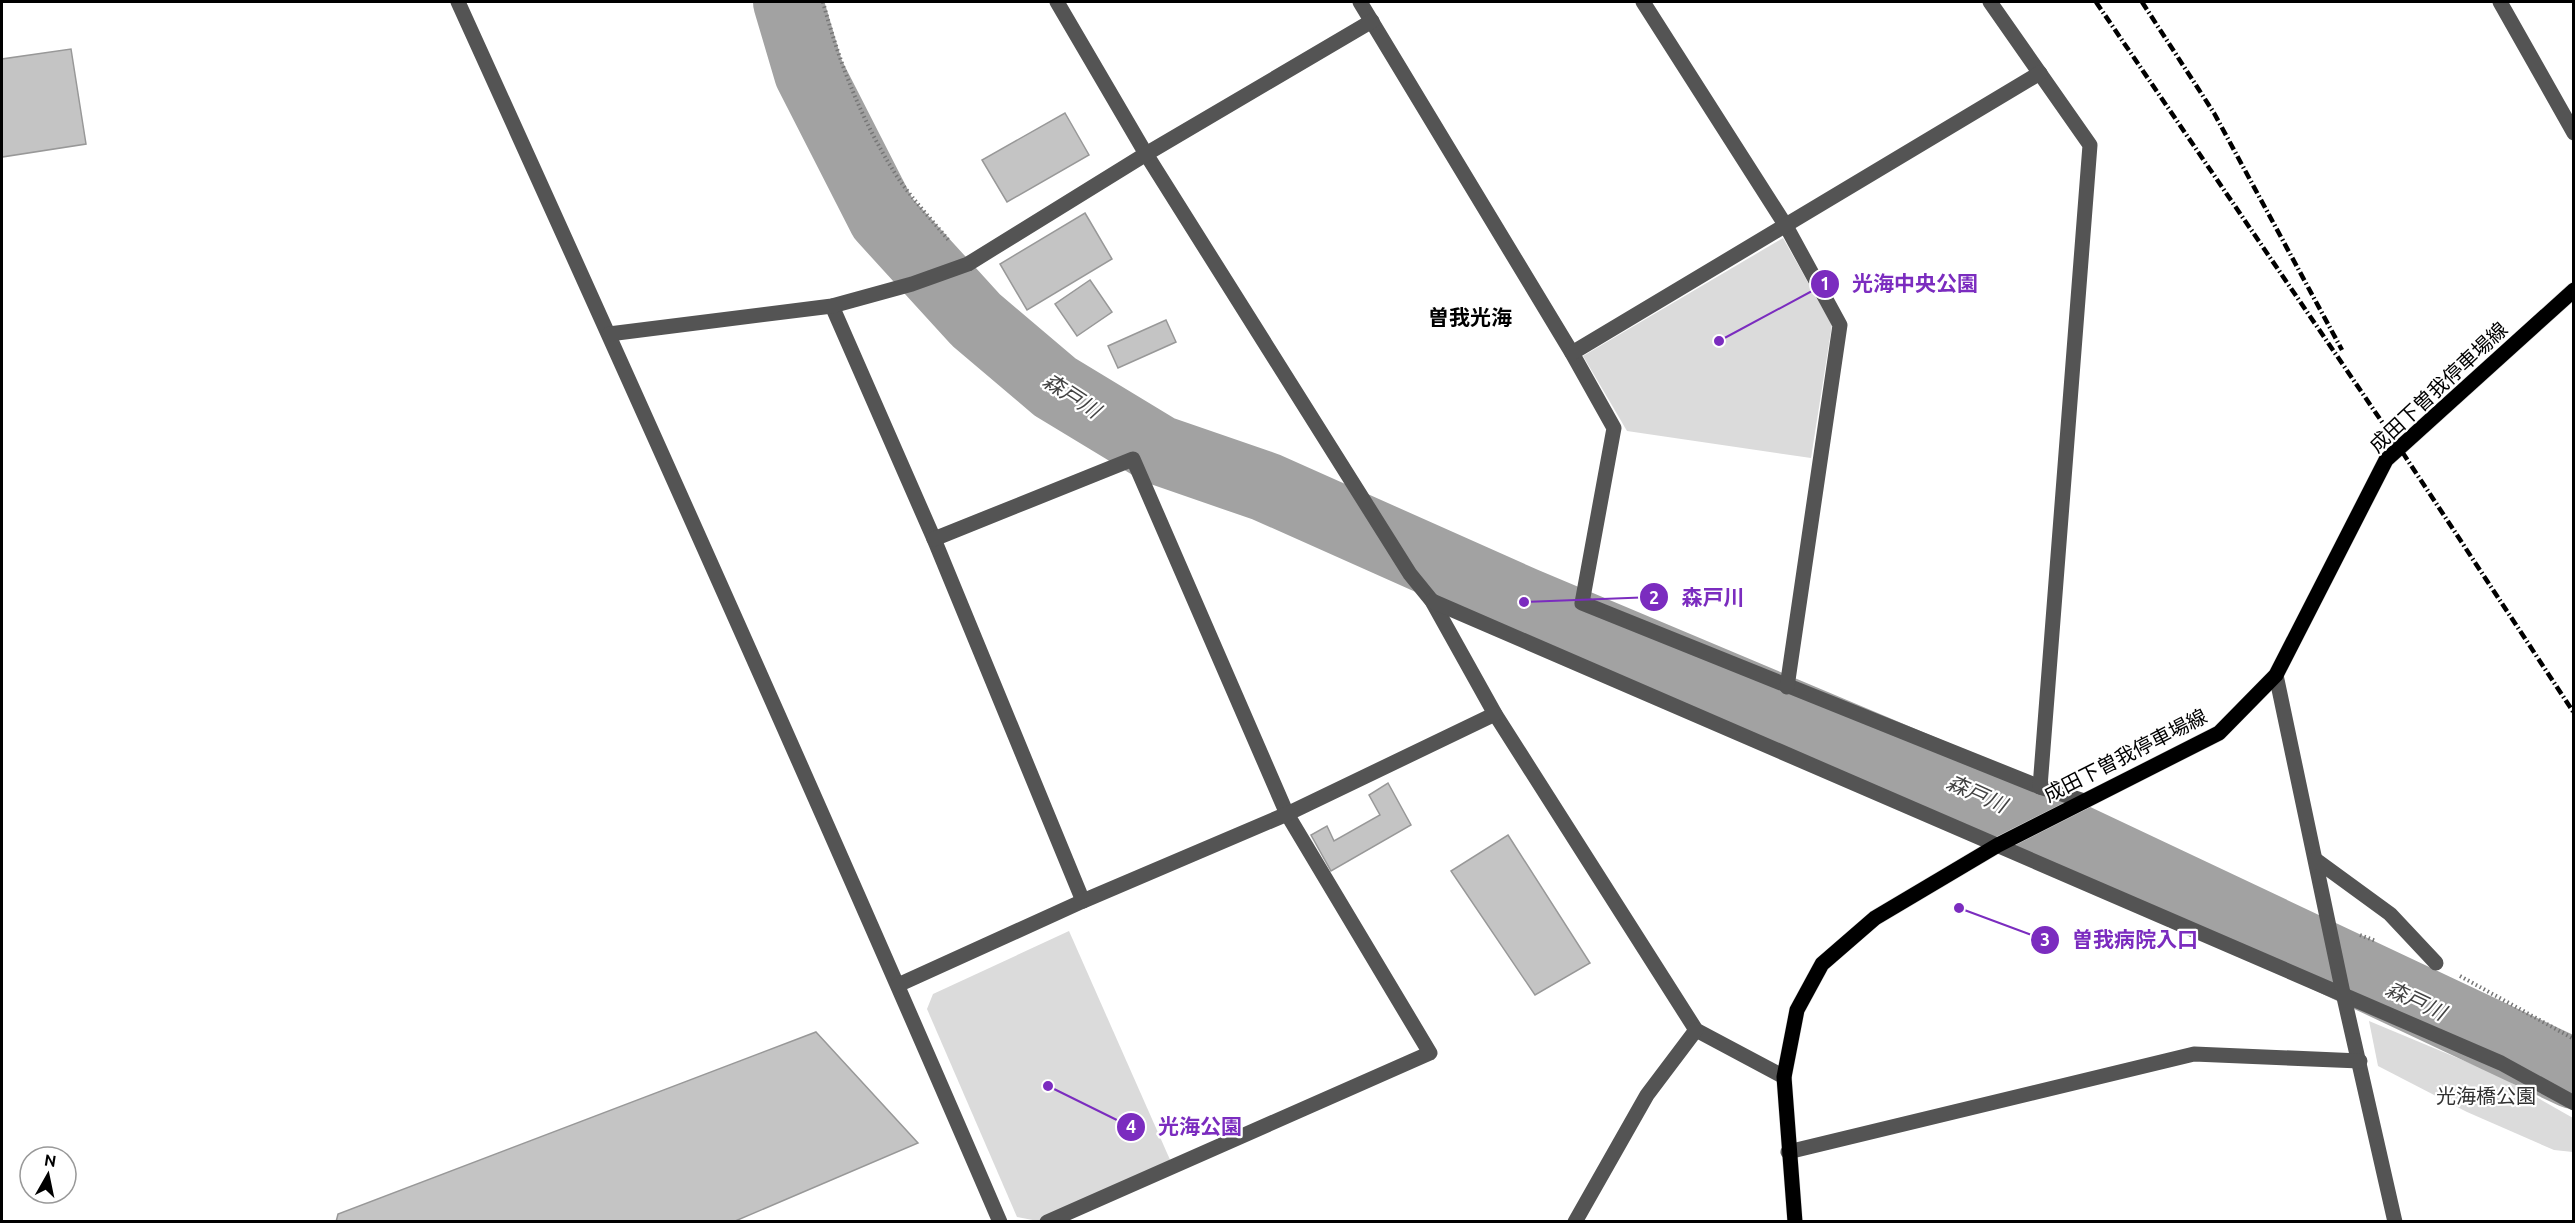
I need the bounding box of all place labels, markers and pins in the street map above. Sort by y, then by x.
callout: 光海中央公園 [1810,265,1990,304]
callout: 森戸川 [1639,578,1756,617]
callout: 曽我病院入口 [2030,920,2210,959]
callout: 光海公園 [1116,1107,1254,1146]

